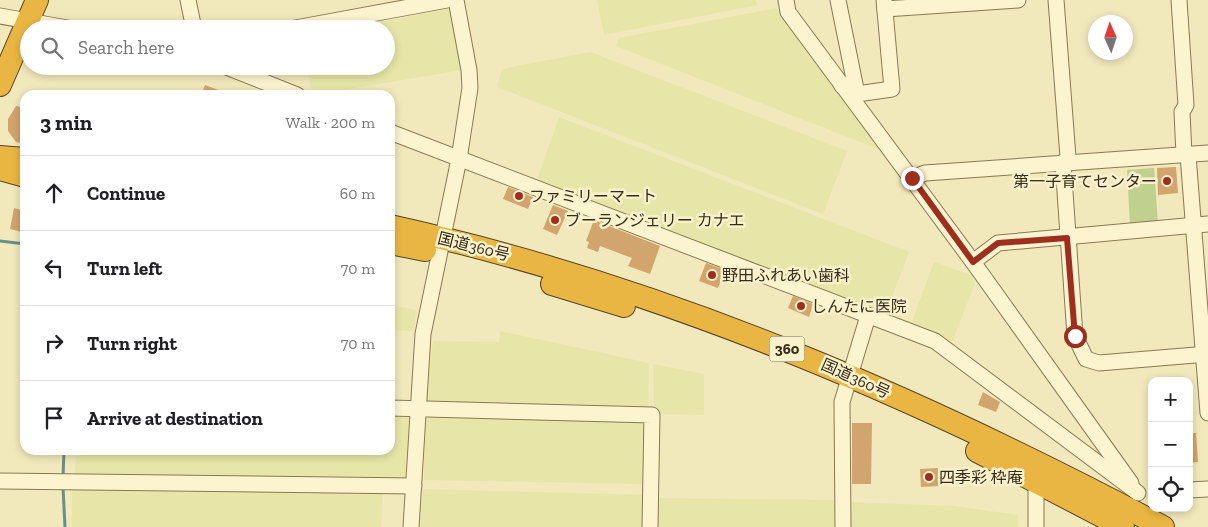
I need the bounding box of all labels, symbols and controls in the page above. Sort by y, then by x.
north arrow [1088,15,1133,60]
search box [20,20,395,75]
icon: search [38,34,66,62]
text: Search here [78,36,174,59]
text: 3 min [40,110,92,135]
text: Walk · 200 m [286,113,375,132]
route end [901,167,924,190]
place label: 第一子育てセンター [1013,172,1157,191]
marker: 第一子育てセンター [1161,175,1173,187]
icon: ahead [40,179,68,207]
text: Continue [87,182,165,205]
text: 60 m [340,184,375,203]
place label: ファミリーマート [529,187,657,206]
marker: ファミリーマート [513,190,525,202]
place label: ブーランジェリー カナエ [565,211,745,230]
marker: ブーランジェリー カナエ [549,214,561,226]
street label: 国道360号 [436,228,512,265]
icon: left [40,254,68,282]
text: Turn left [87,257,162,280]
text: 70 m [341,259,375,278]
place label: 野田ふれあい歯科 [722,266,850,285]
marker: 野田ふれあい歯科 [706,269,718,281]
place label: しんたに医院 [811,297,907,316]
marker: しんたに医院 [795,300,807,312]
route start [1064,325,1087,348]
icon: right [40,329,68,357]
text: Turn right [87,332,177,355]
text: 70 m [341,334,375,353]
road number: 360 [770,336,804,362]
street label: 国道360号 [818,355,893,402]
map controls [1148,377,1193,512]
button: + [1148,377,1193,422]
icon: arrive [40,404,68,432]
text: Arrive at destination [87,407,263,430]
button: − [1148,422,1193,467]
button: locate [1148,467,1193,512]
place label: 四季彩 枠庵 [939,468,1023,487]
marker: 四季彩 枠庵 [923,471,935,483]

